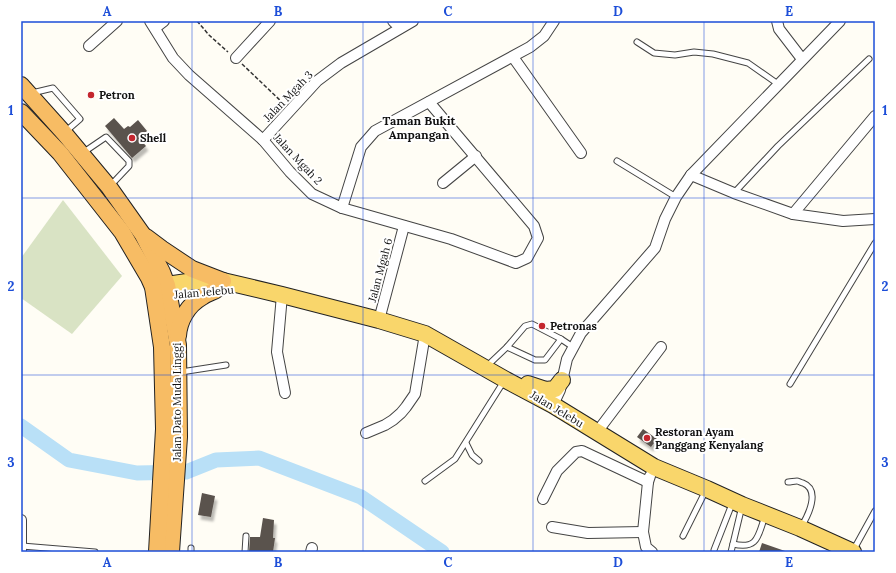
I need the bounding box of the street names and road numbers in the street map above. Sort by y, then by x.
street label: Jalan Mgah 3 [260,68,316,125]
street label: Jalan Mgah 2 [270,130,325,188]
street label: Jalan Mgah 6 [365,237,395,304]
street label: Jalan Jelebu [173,282,235,302]
street label: Jalan Dato Muda Linggi [170,343,184,462]
street label: Jalan Jelebu [527,387,587,431]

